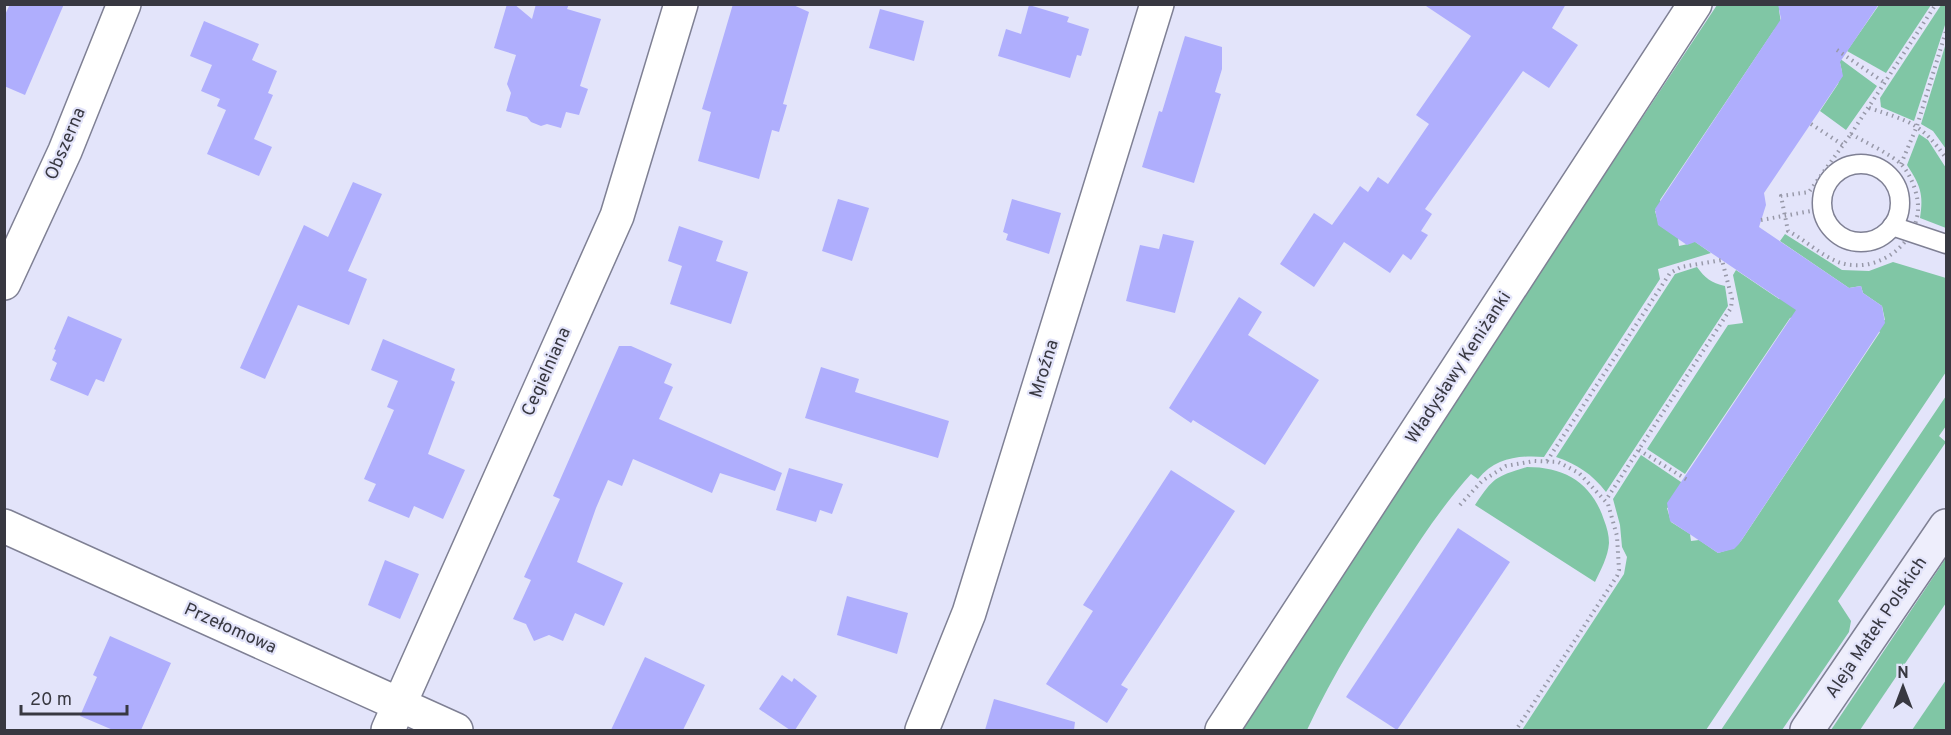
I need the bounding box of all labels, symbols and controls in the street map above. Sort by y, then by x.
street label: Obszerna [40,104,92,184]
street label: Władysławy Keniżanki [1401,288,1517,448]
street label: Cegielniana [517,324,577,420]
street label: Mroźna [1025,337,1065,401]
street label: Aleja Matek Polskich [1821,553,1933,703]
street label: Przełomowa [180,598,280,660]
north arrow [1873,657,1933,717]
text: N [1897,664,1909,684]
scale bar [21,678,128,716]
text: 20 m [30,689,72,712]

